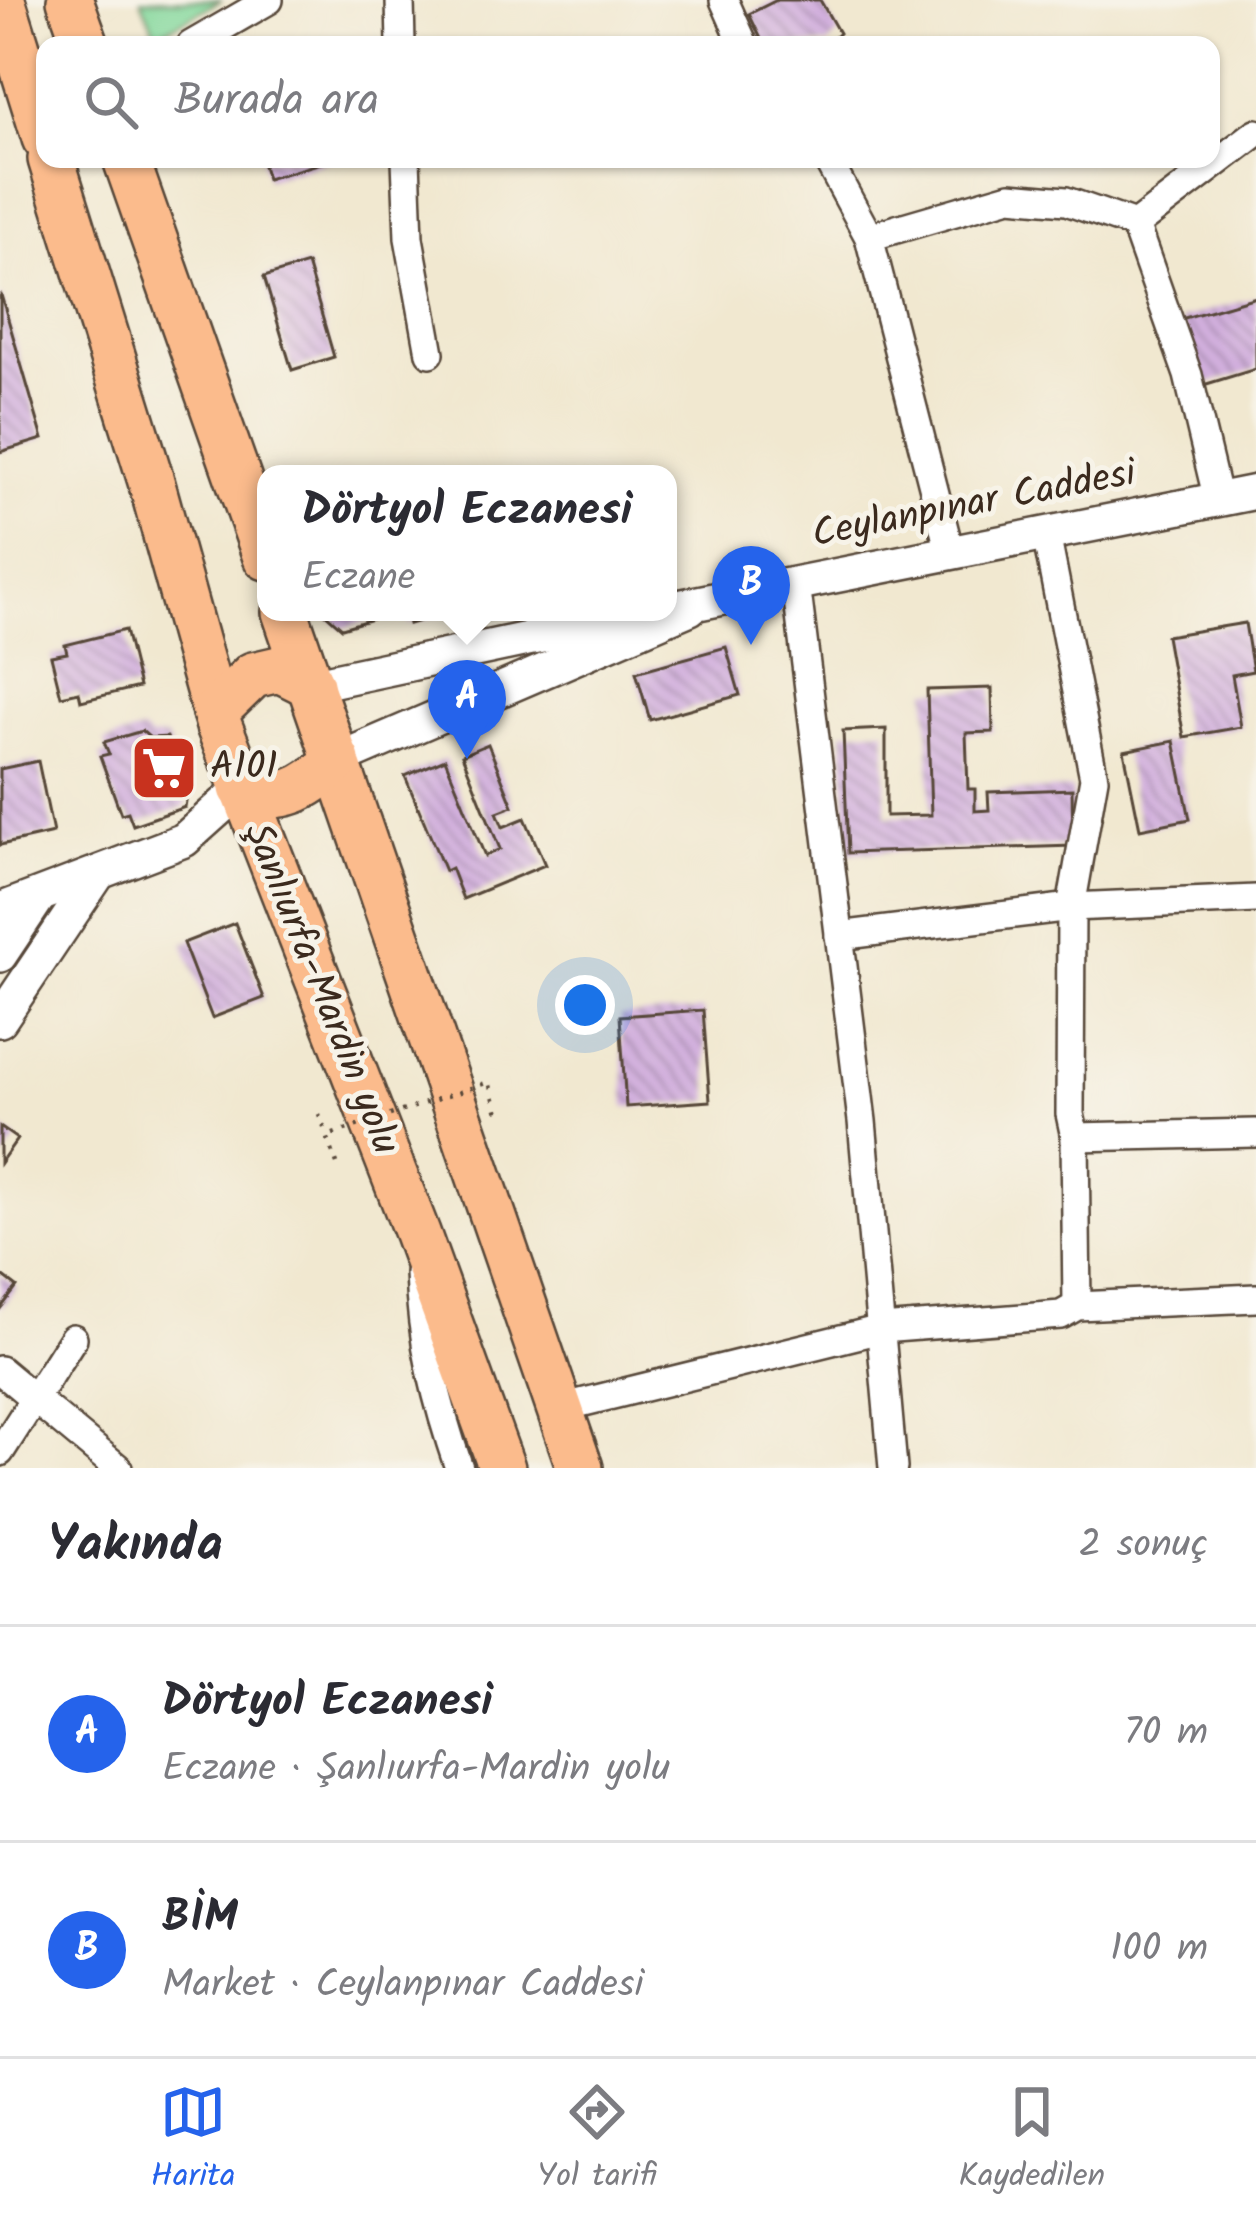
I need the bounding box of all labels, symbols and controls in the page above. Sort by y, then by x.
search box [36,36,1220,168]
text: Burada ara [174,66,379,138]
icon: search [78,69,144,135]
street label: Ceylanpınar Caddesi [807,443,1143,567]
popup [257,465,677,621]
text: Dörtyol Eczanesi [301,476,633,548]
pin: B [712,546,790,645]
text: Eczane [301,548,415,610]
pin: A [428,660,506,759]
supermarket icon: A101 [129,733,199,803]
place label: A101 [210,737,278,799]
street label: Şanlıurfa-Mardin yolu [225,813,415,1165]
your location [555,975,615,1035]
text: Yakında [48,1506,223,1587]
text: 2 sonuç [1078,1515,1208,1577]
text: Dörtyol Eczanesi [162,1667,493,1739]
text: A [75,1703,99,1765]
text: 70 m [1124,1703,1208,1765]
text: Eczane · Şanlıurfa-Mardin yolu [162,1739,670,1801]
text: BİM [162,1883,238,1955]
text: B [75,1919,99,1981]
text: 100 m [1110,1919,1208,1981]
text: Market · Ceylanpınar Caddesi [162,1955,644,2017]
tab: Harita [151,2079,235,2204]
tab: Yol tarifi [537,2079,657,2204]
tab: Kaydedilen [959,2079,1105,2204]

